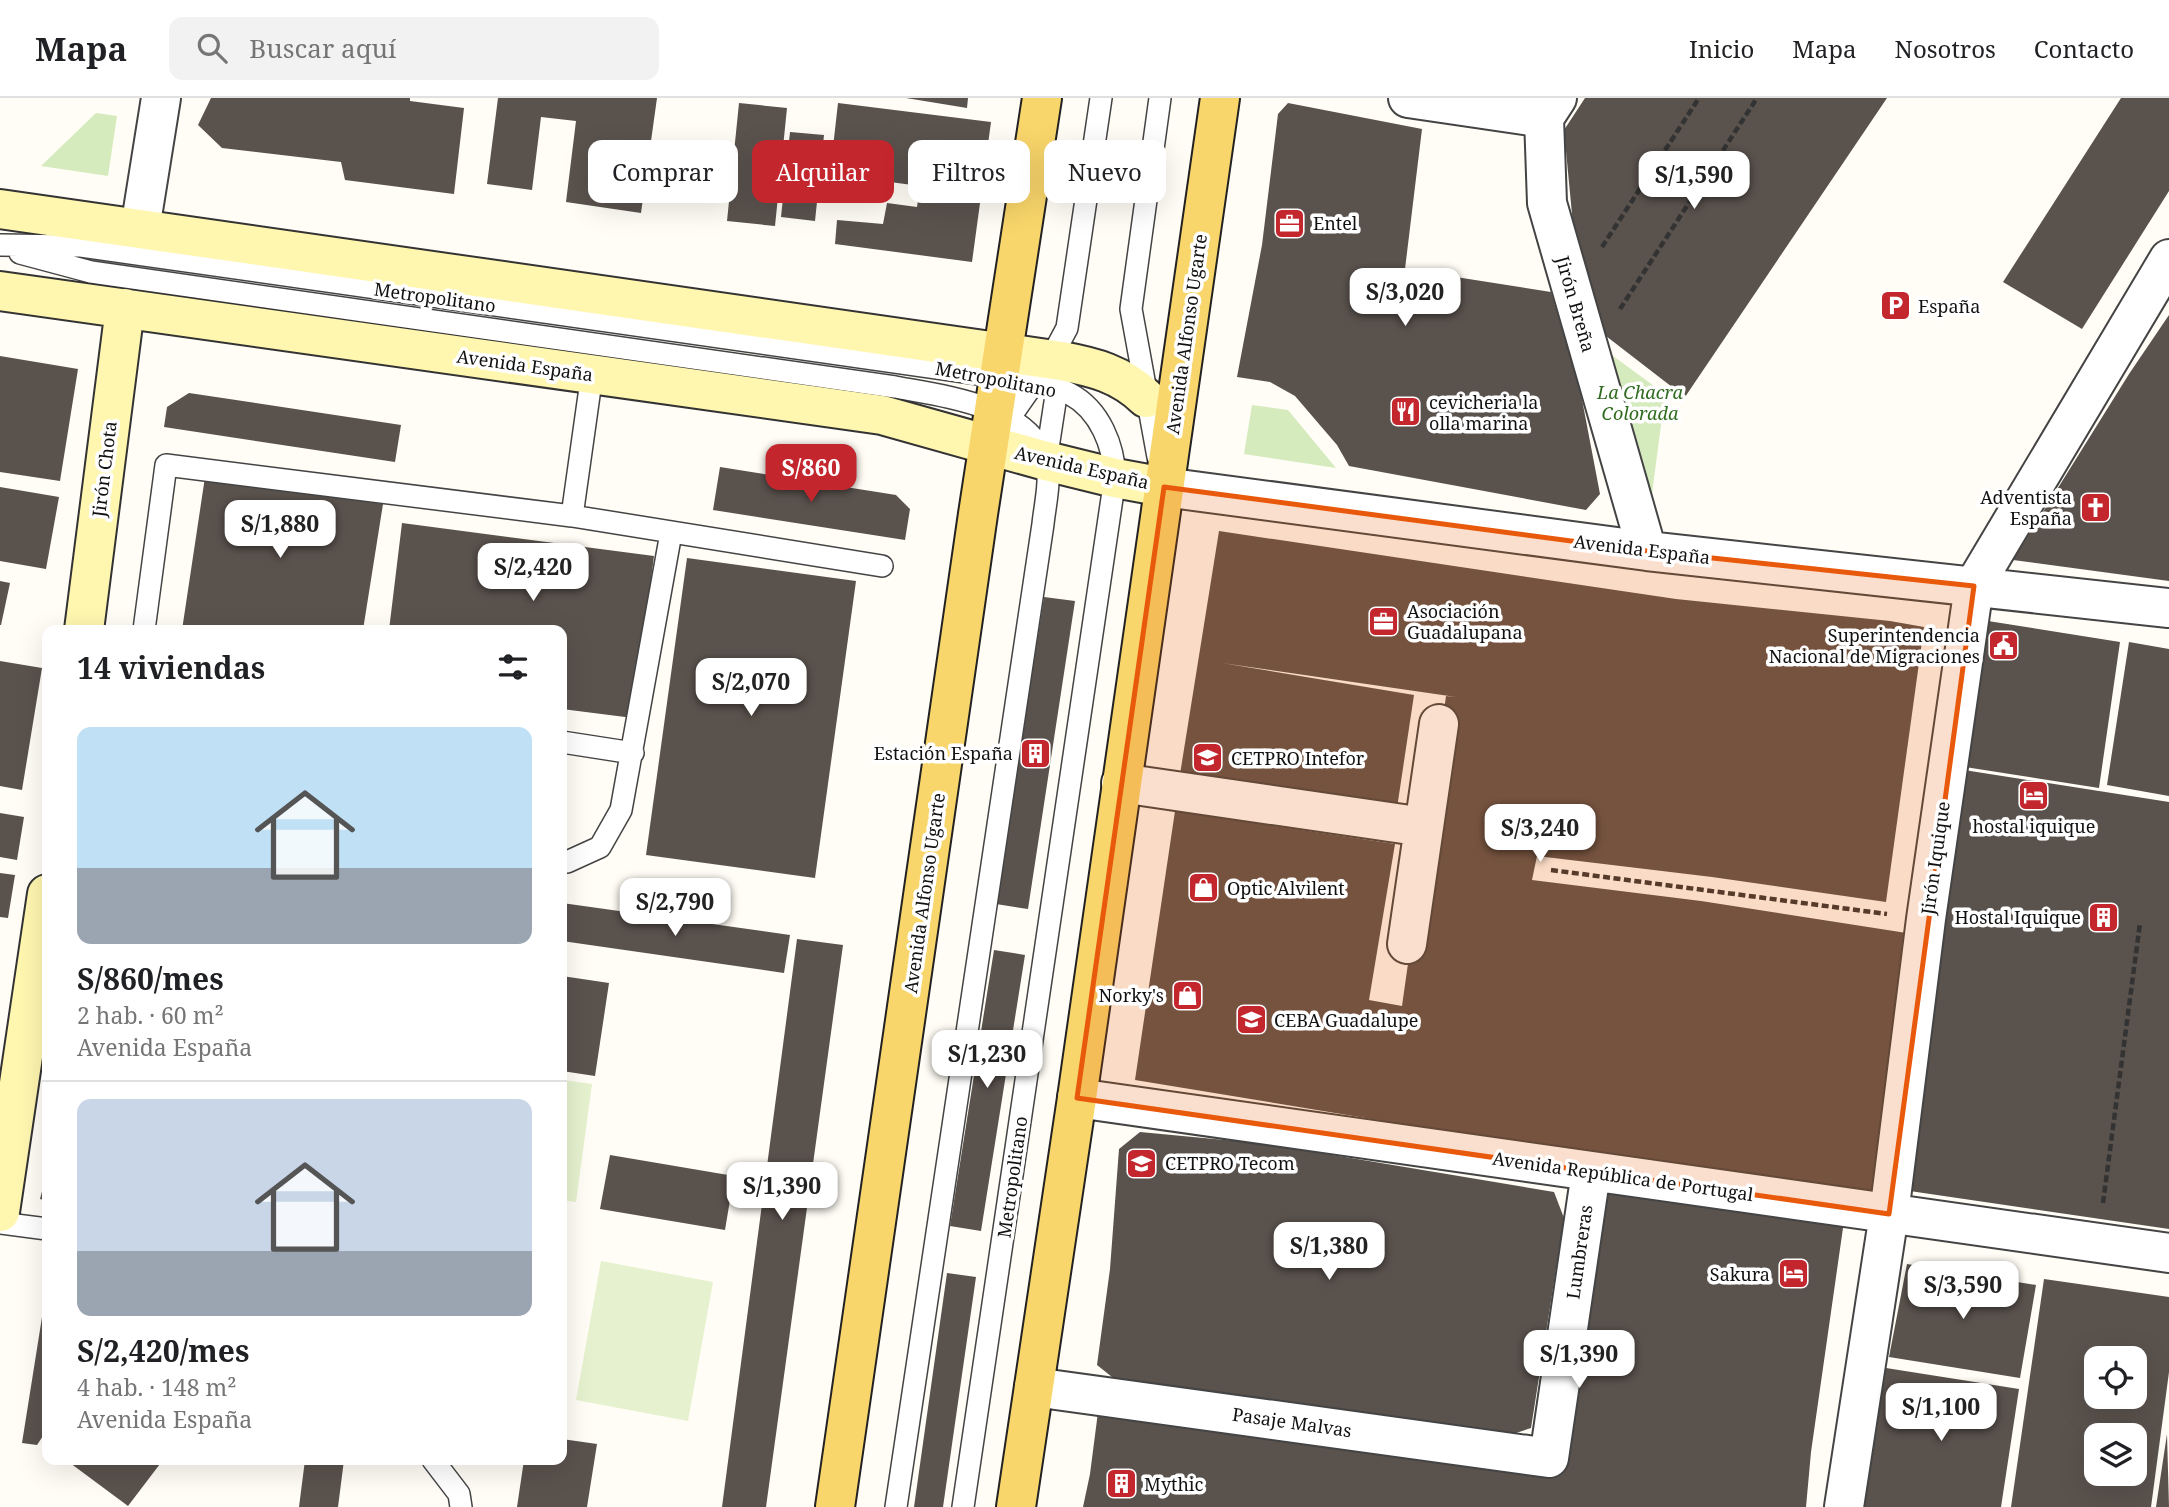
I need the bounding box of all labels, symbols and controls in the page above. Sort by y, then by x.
search box [169,17,659,80]
text: Mapa [35,26,127,71]
icon: search [193,29,231,67]
text: Buscar aquí [249,30,396,66]
text: Inicio [1689,32,1754,65]
text: Mapa [1792,32,1857,65]
text: Nosotros [1895,32,1996,65]
text: Contacto [2034,32,2134,65]
chip: Comprar [588,140,738,203]
chip: Alquilar [752,140,894,203]
chip: Filtros [908,140,1030,203]
chip: Nuevo [1044,140,1166,203]
pin: S/1,590 [1629,152,1759,211]
text: S/1,590 [1655,158,1733,190]
office icon: Entel [1273,206,1307,240]
place label: Entel [1313,211,1358,235]
street label: Avenida Alfonso Ugarte [1160,232,1212,436]
street label: Jirón Breña [1551,252,1601,355]
pin: S/3,020 [1340,268,1470,328]
text: S/3,020 [1366,275,1444,307]
street label: Metropolitano [372,277,498,317]
parking icon: España [1878,289,1912,323]
place label: España [1918,294,1980,318]
street label: Avenida España [455,344,595,386]
street label: Metropolitano [933,355,1059,403]
park label: La Chacra Colorada [1596,380,1684,425]
place label: cevicheria la olla marina [1429,390,1538,435]
restaurant icon: cevicheria la olla marina [1389,395,1423,429]
street label: Jirón Chota [86,420,122,519]
street label: Avenida España [1012,440,1152,494]
pin: S/860 [762,444,860,504]
text: S/860 [782,451,840,483]
place label: Adventista España [1980,485,2072,530]
church icon: Adventista España [2078,490,2112,524]
pin: S/1,880 [215,500,345,560]
text: S/1,880 [241,507,319,539]
street label: Avenida España [1572,529,1712,569]
pin: S/2,420 [468,544,598,603]
text: S/2,420 [494,550,572,582]
place label: Asociación Guadalupana [1407,599,1523,644]
office icon: Asociación Guadalupana [1367,604,1401,638]
place label: Superintendencia Nacional de Migraciones [1769,623,1980,668]
public building icon: Superintendencia Nacional de Migraciones [1986,628,2020,662]
text: 14 viviendas [77,647,265,688]
icon: filters [494,648,532,686]
pin: S/2,070 [686,658,816,718]
text: S/2,070 [712,665,790,697]
building icon: Estación España [1019,736,1053,770]
place label: Estación España [874,741,1013,765]
school or university icon: CETPRO Intefor [1191,741,1225,775]
place label: CETPRO Intefor [1231,746,1365,770]
icon: home [242,772,368,898]
hotel icon: hostal iquique [2017,778,2051,812]
street label: Avenida Alfonso Ugarte [898,791,950,995]
street label: Jirón Iquique [1915,800,1955,917]
pin: S/3,240 [1475,804,1605,864]
text: S/3,240 [1501,811,1579,843]
place label: hostal iquique [1973,814,2095,838]
shop icon: Optic Alvilent [1187,871,1221,905]
place label: Optic Alvilent [1227,876,1345,900]
pin: S/2,790 [610,878,740,938]
text: S/2,790 [636,885,714,917]
building icon: Hostal Iquique [2087,900,2121,934]
place label: Hostal Iquique [1955,905,2081,929]
text: S/860/mes [77,958,224,999]
shop icon: Norky's [1170,978,1204,1012]
place label: Norky's [1099,983,1164,1007]
text: 2 hab. · 60 m² [77,999,224,1031]
school or university icon: CEBA Guadalupe [1234,1003,1268,1037]
place label: CEBA Guadalupe [1274,1008,1418,1032]
pin: S/1,230 [922,1030,1052,1090]
text: Avenida España [77,1031,252,1063]
text: S/1,230 [948,1037,1026,1069]
street label: Metropolitano [992,1114,1032,1240]
icon: home [242,1144,368,1270]
school or university icon: CETPRO Tecom [1125,1146,1159,1180]
street label: Avenida República de Portugal [1491,1146,1755,1206]
place label: CETPRO Tecom [1165,1151,1295,1175]
pin: S/1,390 [717,1162,847,1222]
text: S/1,390 [743,1169,821,1201]
street label: Lumbreras [1560,1203,1598,1301]
pin: S/1,380 [1264,1222,1394,1282]
text: S/1,380 [1290,1229,1368,1261]
hotel icon: Sakura [1776,1257,1810,1291]
place label: Sakura [1710,1262,1770,1286]
pin: S/3,590 [1898,1262,2028,1321]
text: S/3,590 [1924,1268,2002,1300]
text: S/2,420/mes [77,1330,249,1371]
pin: S/1,390 [1514,1330,1644,1390]
text: S/1,390 [1540,1337,1618,1369]
map controls [2084,1346,2147,1486]
button: locate [2084,1346,2147,1409]
text: 4 hab. · 148 m² [77,1371,236,1403]
pin: S/1,100 [1876,1384,2006,1443]
text: S/1,100 [1902,1390,1980,1422]
street label: Pasaje Malvas [1231,1402,1353,1442]
text: Avenida España [77,1403,252,1435]
button: layers [2084,1423,2147,1486]
building icon: Mythic [1104,1467,1138,1501]
place label: Mythic [1144,1472,1204,1496]

